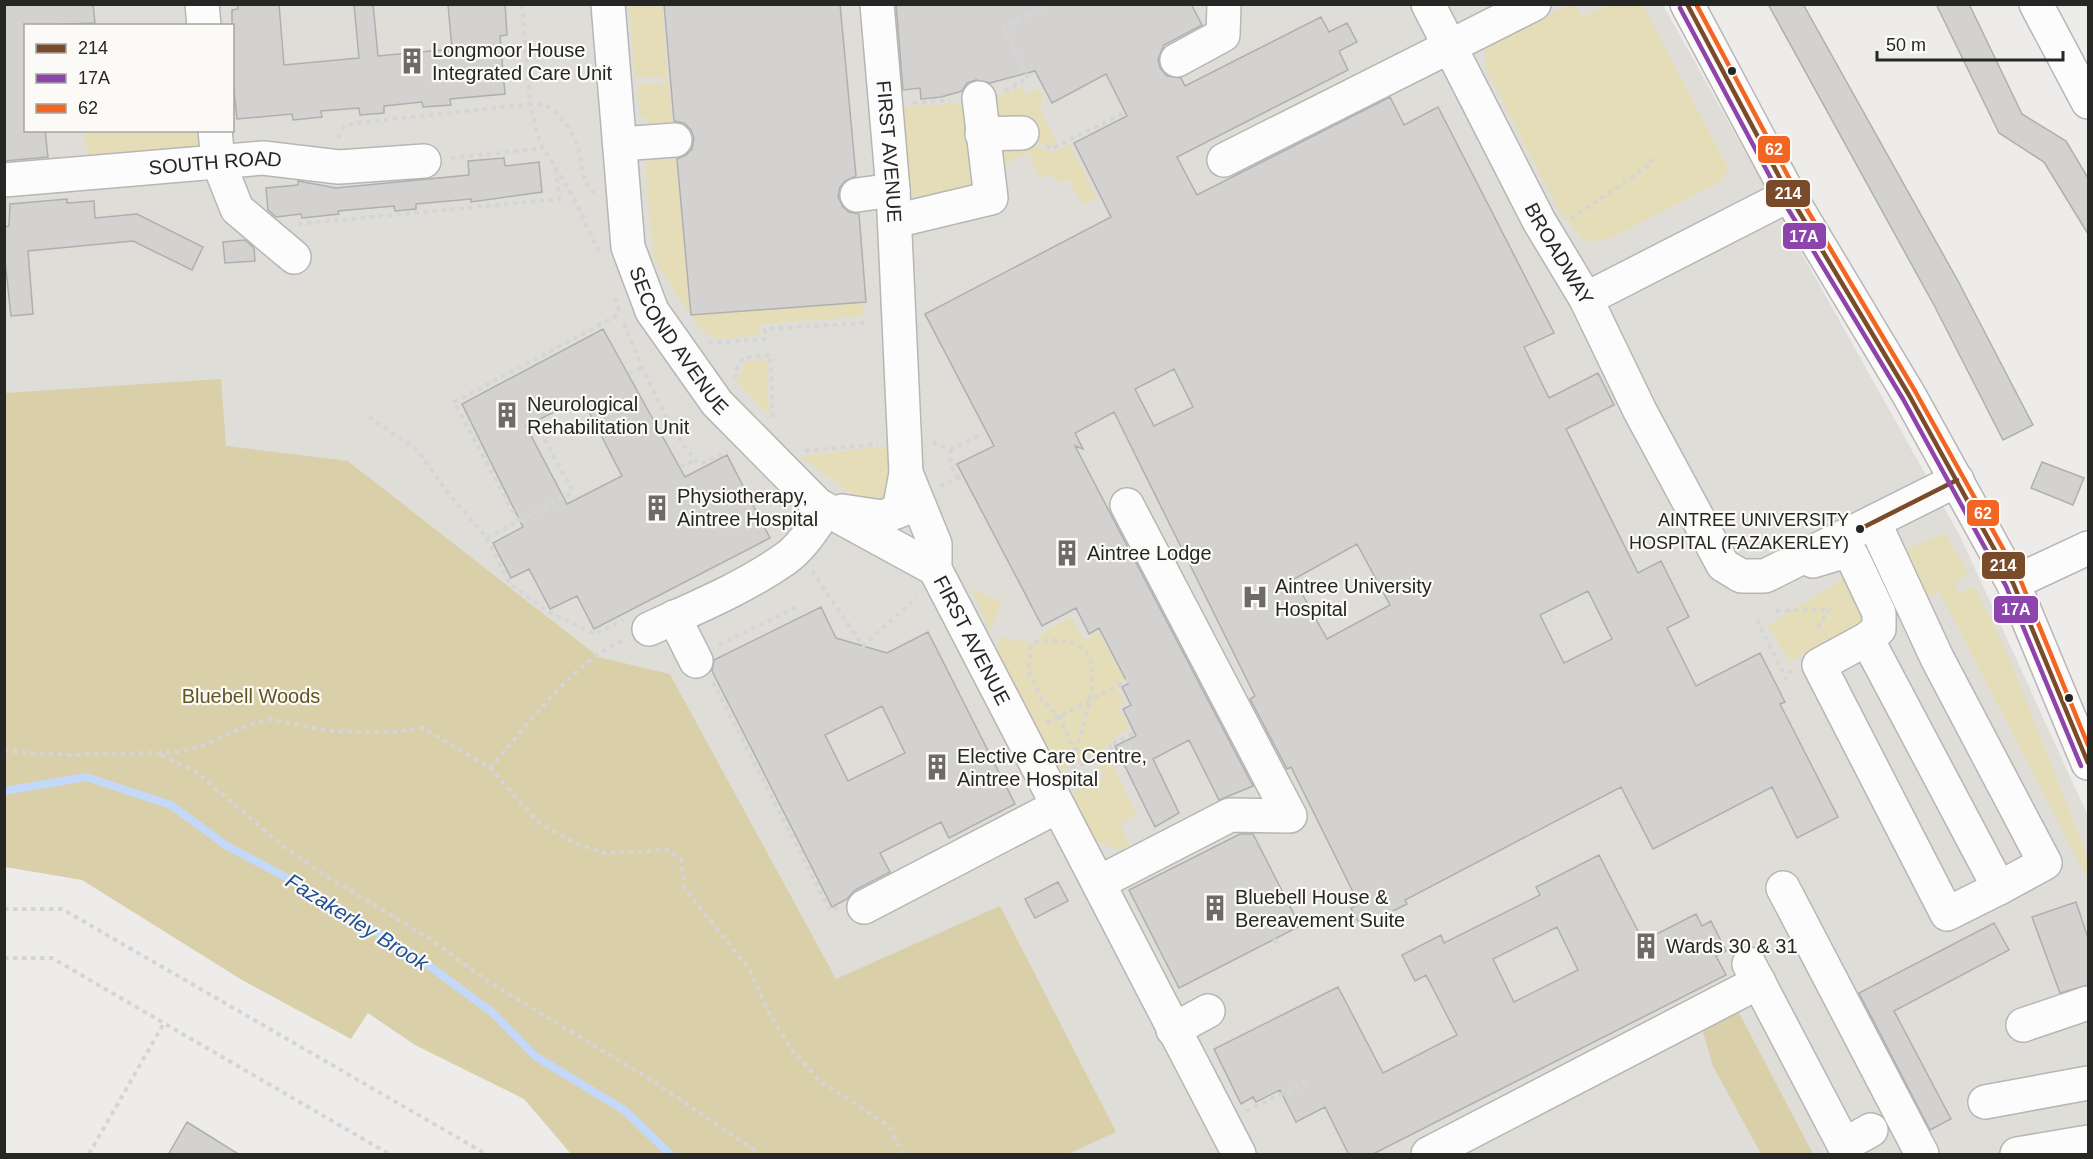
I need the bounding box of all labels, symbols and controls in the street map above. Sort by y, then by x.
legend [24,24,234,132]
scale bar [1877,24,2063,62]
text: 50 m [1886,35,1926,55]
text: 214 [78,38,108,58]
place label: Longmoor House Integrated Care Unit [432,39,613,84]
building icon: Longmoor House Integrated Care Unit [397,46,427,76]
unlabelled marker [1726,65,1738,77]
text: 17A [78,68,110,88]
street label: FIRST AVENUE [873,79,905,223]
text: 62 [78,98,98,118]
line badge: 62 [1757,135,1791,164]
text: 62 [1765,141,1783,158]
street label: SOUTH ROAD [148,147,283,179]
line badge: 214 [1765,179,1811,208]
text: 214 [1775,185,1801,202]
street label: BROADWAY [1521,199,1598,308]
line badge: 17A [1782,222,1827,250]
text: 17A [1789,228,1819,245]
street label: SECOND AVENUE [625,264,733,419]
place label: Neurological Rehabilitation Unit [527,393,690,438]
building icon: Neurological Rehabilitation Unit [492,400,522,430]
place label: Physiotherapy, Aintree Hospital [677,485,818,530]
building icon: Physiotherapy, Aintree Hospital [642,493,672,523]
line badge: 62 [1966,499,2000,527]
text: 62 [1974,505,1992,522]
place label: AINTREE UNIVERSITY HOSPITAL (FAZAKERLEY) [1629,510,1849,553]
marker: AINTREE UNIVERSITY HOSPITAL (FAZAKERLEY) [1854,523,1866,535]
building icon: Aintree Lodge [1052,538,1082,568]
place label: Aintree Lodge [1087,542,1212,564]
line badge: 214 [1981,551,2026,580]
text: 214 [1990,557,2016,574]
street label: FIRST AVENUE [929,572,1015,709]
place label: Aintree University Hospital [1275,575,1432,620]
hospital icon: Aintree University Hospital [1240,582,1270,612]
line badge: 17A [1993,595,2039,624]
text: 17A [2001,601,2031,618]
park label: Bluebell Woods [182,685,320,707]
unlabelled marker [2063,692,2075,704]
place label: Elective Care Centre, Aintree Hospital [957,745,1147,790]
building icon: Elective Care Centre, Aintree Hospital [922,752,952,782]
water label: Fazakerley Brook [282,869,434,975]
place label: Bluebell House & Bereavement Suite [1235,886,1405,931]
building icon: Bluebell House & Bereavement Suite [1200,893,1230,923]
building icon: Wards 30 & 31 [1631,931,1661,961]
place label: Wards 30 & 31 [1666,935,1798,957]

